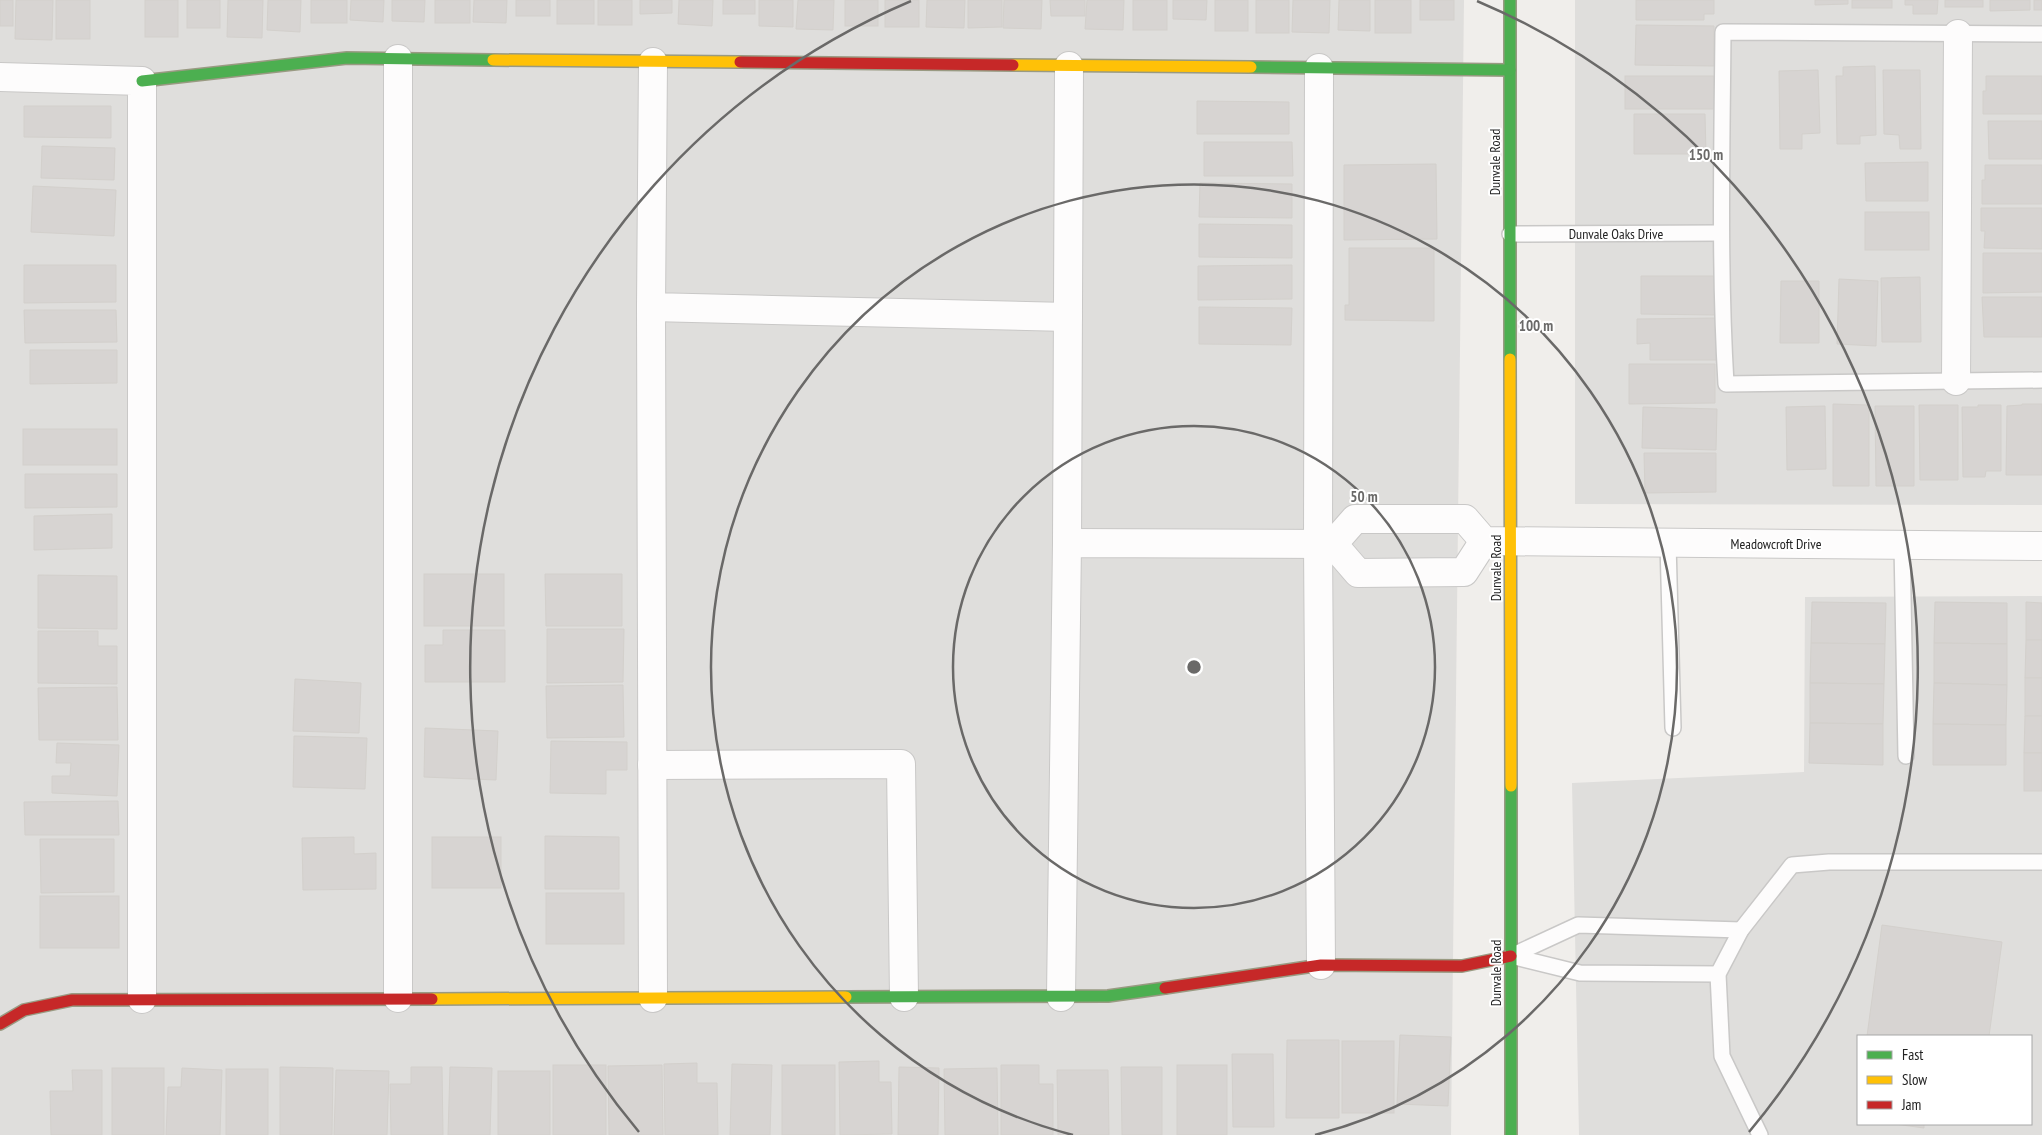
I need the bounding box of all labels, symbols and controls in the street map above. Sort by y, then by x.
street label: Dunvale Road [1486,129,1504,195]
text: 150 m [1689,145,1723,164]
street label: Dunvale Oaks Drive [1569,225,1663,243]
text: 100 m [1519,316,1553,335]
text: 50 m [1350,487,1378,506]
street label: Dunvale Road [1487,535,1505,601]
street label: Meadowcroft Drive [1731,535,1822,553]
centre of rings [1185,658,1203,676]
street label: Dunvale Road [1487,940,1505,1006]
legend [1857,1035,2032,1125]
text: Fast [1902,1045,1923,1064]
text: Slow [1902,1070,1927,1089]
text: Jam [1901,1095,1921,1114]

